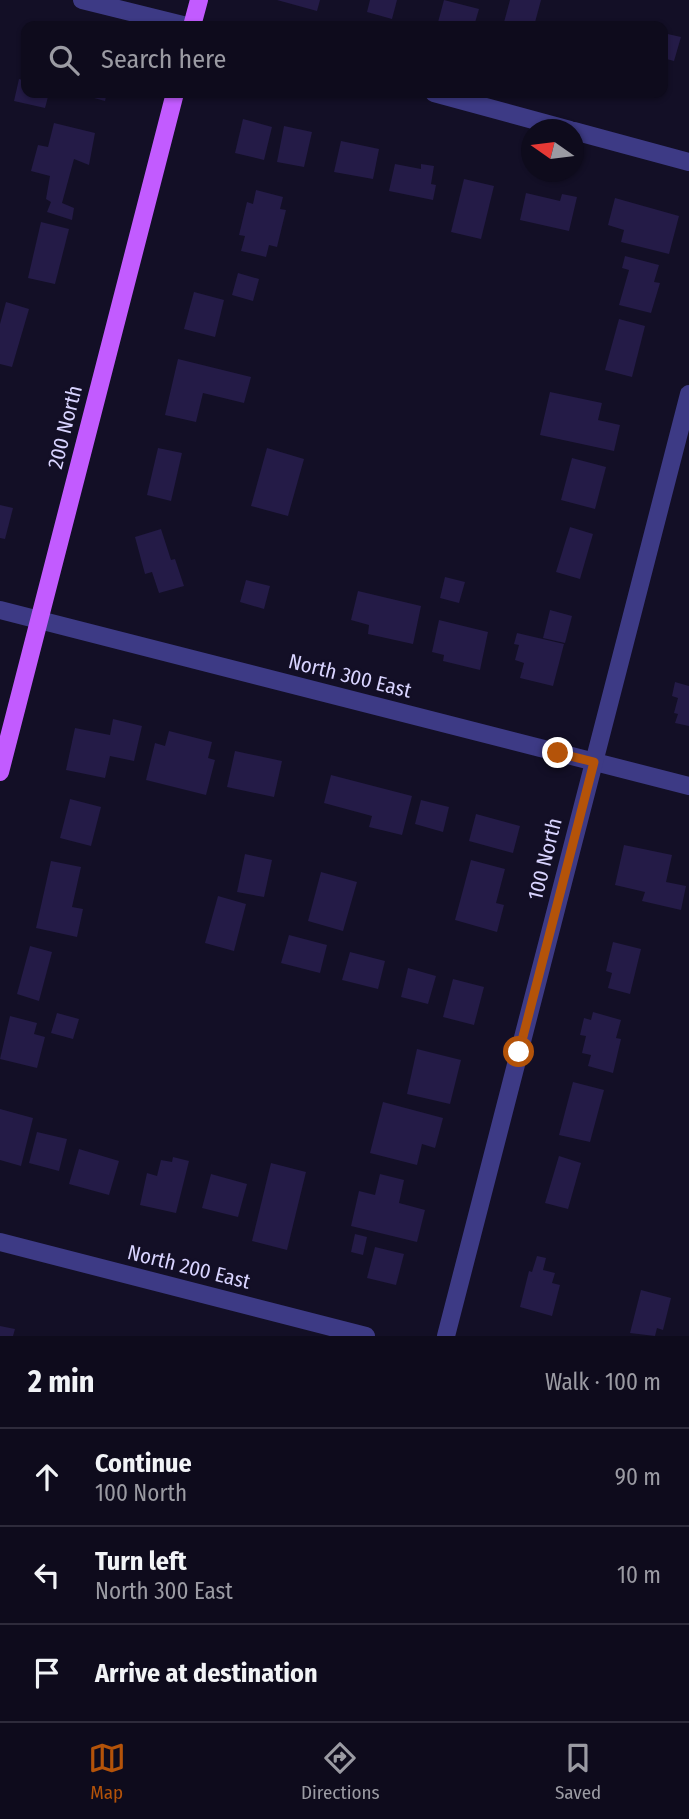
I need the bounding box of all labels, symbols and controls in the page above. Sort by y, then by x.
search box [21,21,668,98]
icon: search [45,41,83,79]
text: Search here [101,44,226,75]
north arrow [521,119,584,182]
street label: 200 North [42,383,88,471]
street label: North 300 East [286,648,414,704]
route end [542,737,573,768]
street label: 100 North [522,815,568,903]
route start [503,1036,534,1067]
street label: North 200 East [125,1239,253,1295]
text: 2 min [28,1364,95,1400]
text: Walk · 100 m [545,1368,661,1396]
text: Continue [95,1448,192,1479]
icon: ahead [28,1458,66,1496]
text: 90 m [615,1463,661,1491]
text: 100 North [95,1479,187,1507]
text: Turn left [95,1546,187,1577]
icon: left [28,1556,66,1594]
text: 10 m [617,1561,661,1589]
text: North 300 East [95,1577,233,1605]
icon: arrive [28,1654,66,1692]
text: Arrive at destination [95,1658,318,1689]
tab: Map [88,1739,126,1804]
tab: Directions [301,1739,380,1804]
tab: Saved [555,1739,601,1804]

